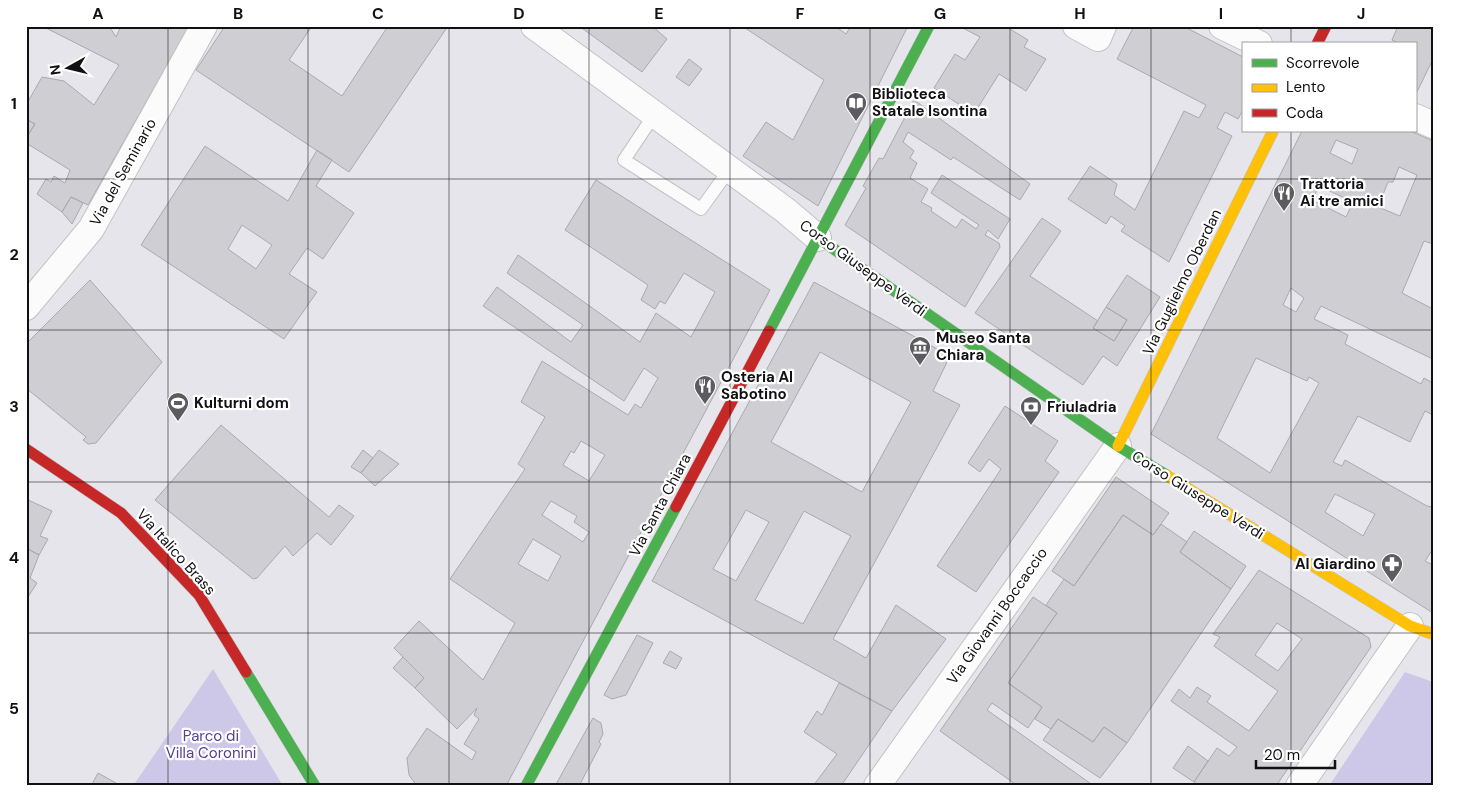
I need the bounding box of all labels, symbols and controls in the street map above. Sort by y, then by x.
text: A [92,3,104,24]
text: B [233,3,243,24]
text: C [372,3,384,24]
text: D [513,3,525,24]
text: E [654,3,664,24]
text: F [796,3,805,24]
text: G [934,3,946,24]
text: H [1074,3,1086,24]
text: I [1219,3,1223,24]
text: J [1357,3,1365,24]
north arrow [42,42,92,92]
legend [1242,42,1416,132]
text: Scorrevole [1286,53,1360,73]
text: N [46,63,65,76]
text: Lento [1286,77,1325,97]
place label: Biblioteca Statale Isontina [872,84,987,121]
library icon: Biblioteca Statale Isontina [844,91,868,122]
text: 1 [11,93,17,114]
text: Coda [1286,103,1323,123]
street label: Via del Seminario [85,115,161,229]
place label: Trattoria Ai tre amici [1300,174,1384,211]
restaurant icon: Trattoria Ai tre amici [1272,181,1296,212]
street label: Via Guglielmo Oberdan [1138,206,1226,358]
street label: Corso Giuseppe Verdi [795,215,931,321]
text: 2 [9,244,19,265]
place label: Museo Santa Chiara [936,328,1031,365]
museum icon: Museo Santa Chiara [908,335,932,366]
place label: Osteria Al Sabotino [721,367,793,404]
restaurant icon: Osteria Al Sabotino [693,374,717,405]
sports icon: Kulturni dom [166,391,190,422]
place label: Kulturni dom [194,393,289,413]
bank icon: Friuladria [1019,395,1043,426]
text: 3 [9,396,19,417]
place label: Friuladria [1047,397,1116,417]
street label: Corso Giuseppe Verdi [1128,446,1268,544]
street label: Via Santa Chiara [624,450,696,560]
street label: Via Italico Brass [132,505,220,599]
street label: Via Giovanni Boccaccio [942,544,1052,688]
text: 4 [9,547,19,568]
pharmacy icon: Al Giardino [1380,552,1404,583]
place label: Al Giardino [1295,554,1376,574]
text: 5 [9,698,19,719]
park label: Parco di Villa Coronini [166,726,256,763]
scale bar [1256,737,1335,769]
text: 20 m [1264,745,1300,765]

